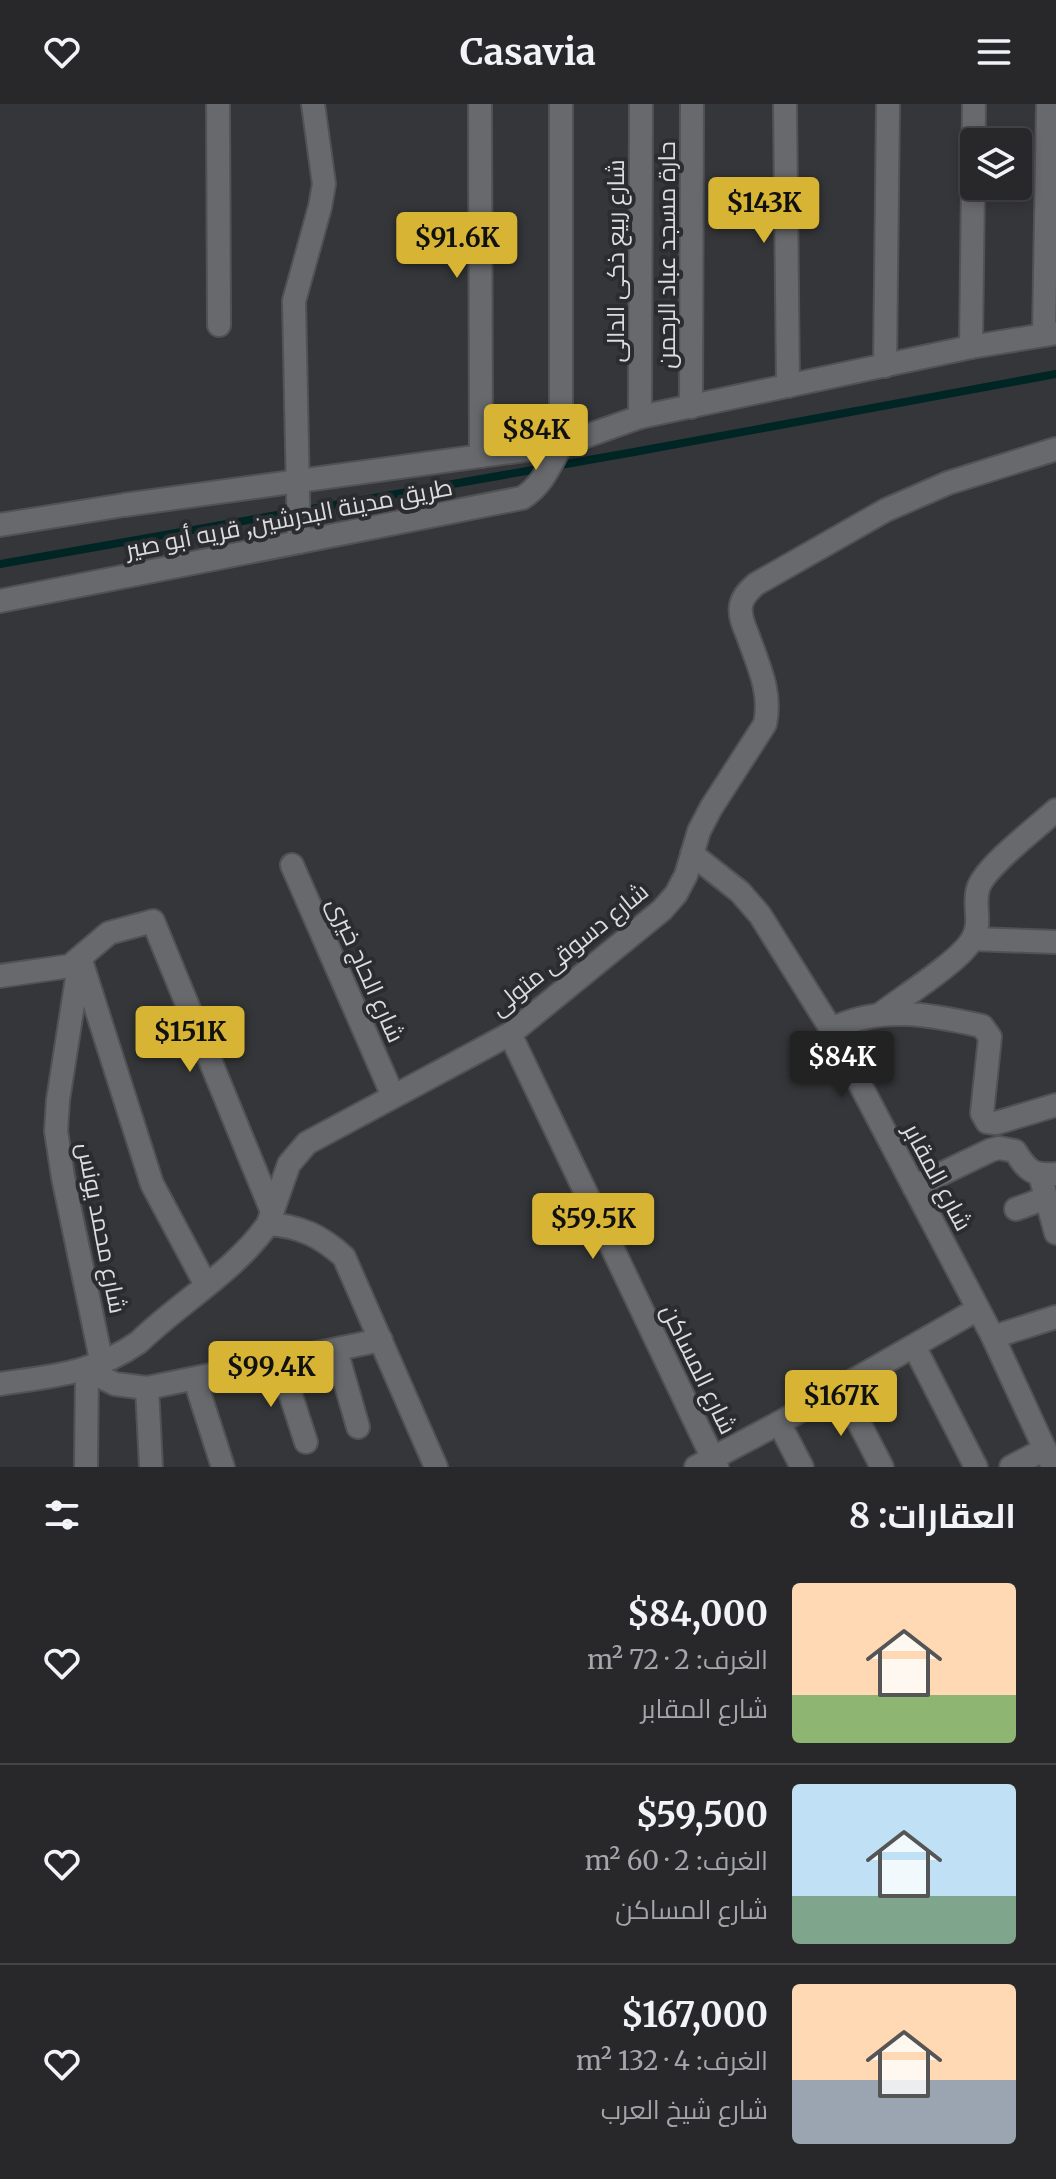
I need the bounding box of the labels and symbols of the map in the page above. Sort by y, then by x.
street label: حارة مسجد عباد الرحمن [651,141,682,369]
street label: شارع ربيع ذكى الدالى [600,159,632,363]
pin: $143K [708,177,820,245]
pin: $91.6K [392,212,522,280]
pin: $84K [489,404,583,472]
street label: طريق مدينة البدرشين, قريه أبو صير [121,471,455,565]
street label: شارع دسوقى متولى [483,876,655,1023]
street label: شارع الحاج خيرى [319,893,412,1048]
pin: $151K [134,1006,246,1074]
pin: $84K [795,1031,889,1099]
street label: شارع المقابر [895,1116,979,1237]
street label: شارع محمد يونس [69,1140,134,1316]
pin: $59.5K [528,1193,658,1261]
street label: شارع المساكن [653,1299,744,1440]
pin: $99.4K [206,1341,336,1409]
pin: $167K [785,1370,897,1438]

